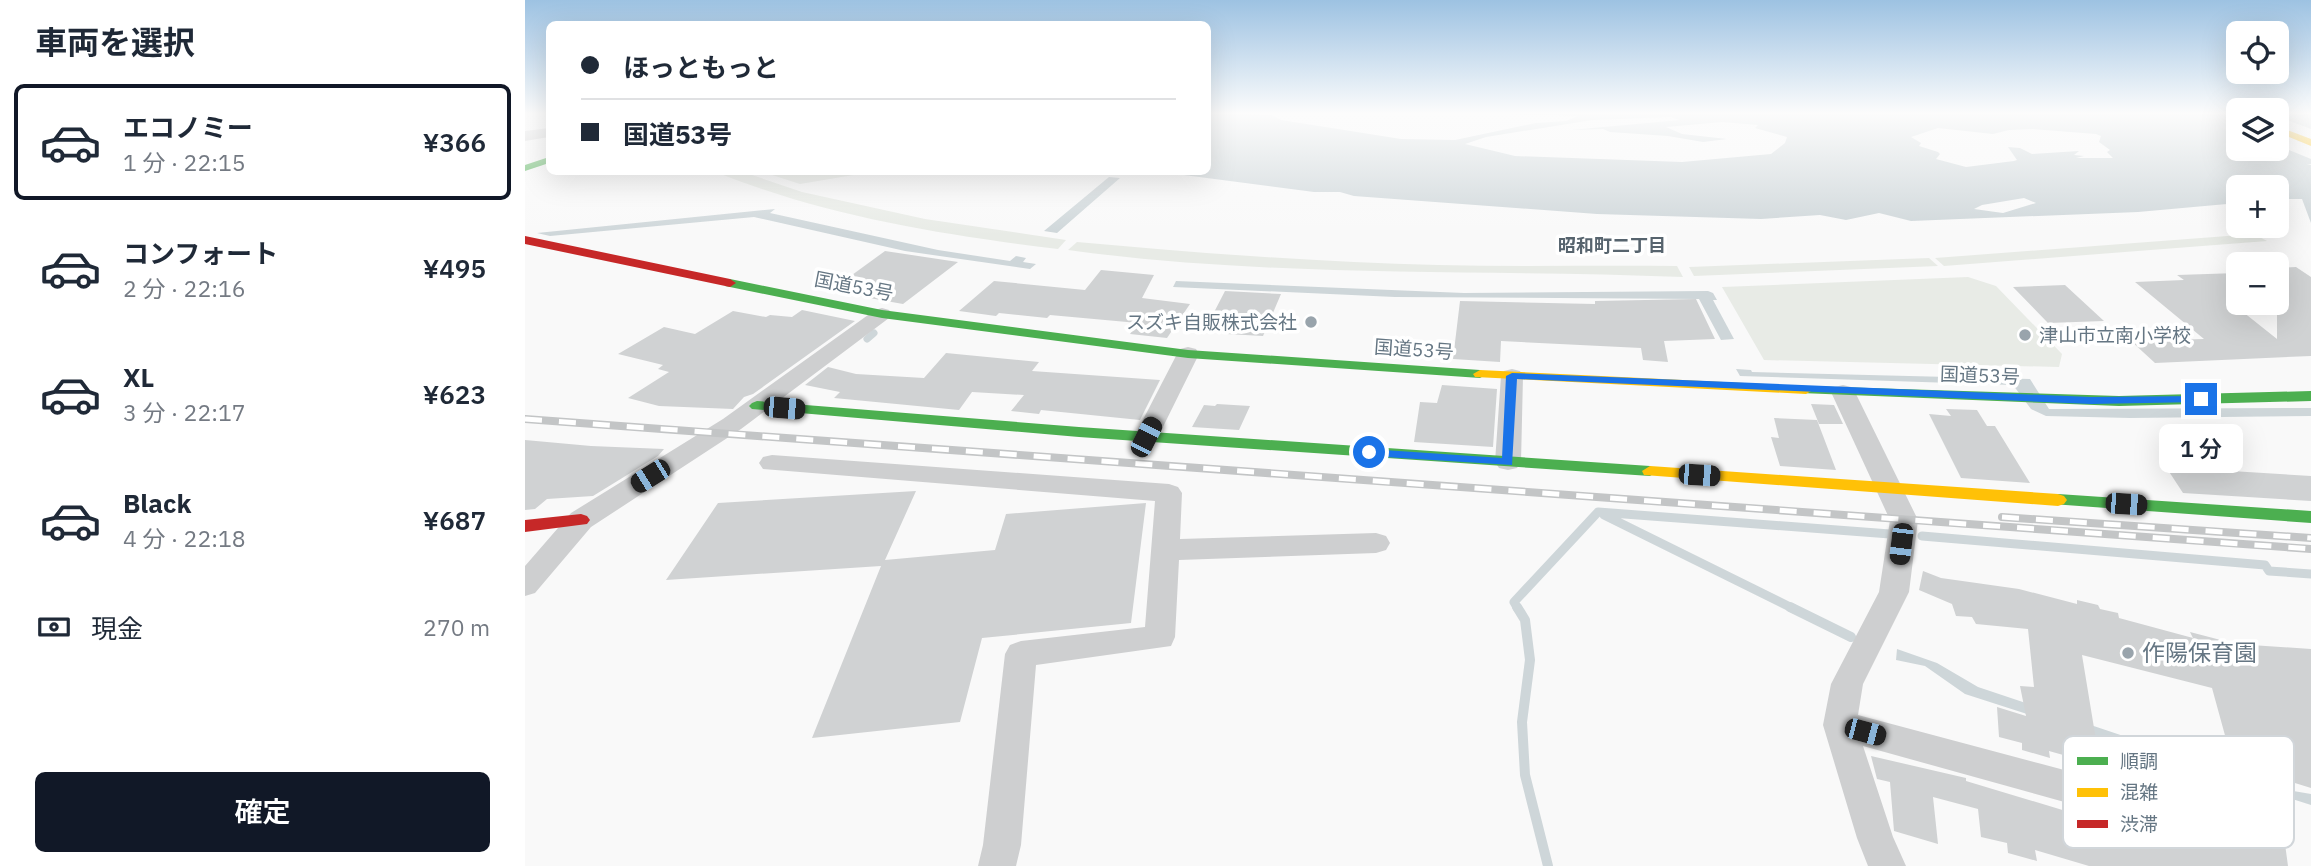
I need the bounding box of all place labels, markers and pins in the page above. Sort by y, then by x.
place label: スズキ自販株式会社 [1126,310,1297,334]
marker: スズキ自販株式会社 [1303,314,1319,330]
place label: 津山市立南小学校 [2039,323,2191,347]
marker: 津山市立南小学校 [2017,327,2033,343]
place label: 作陽保育園 [2142,637,2257,667]
marker: 作陽保育園 [2120,645,2136,661]

